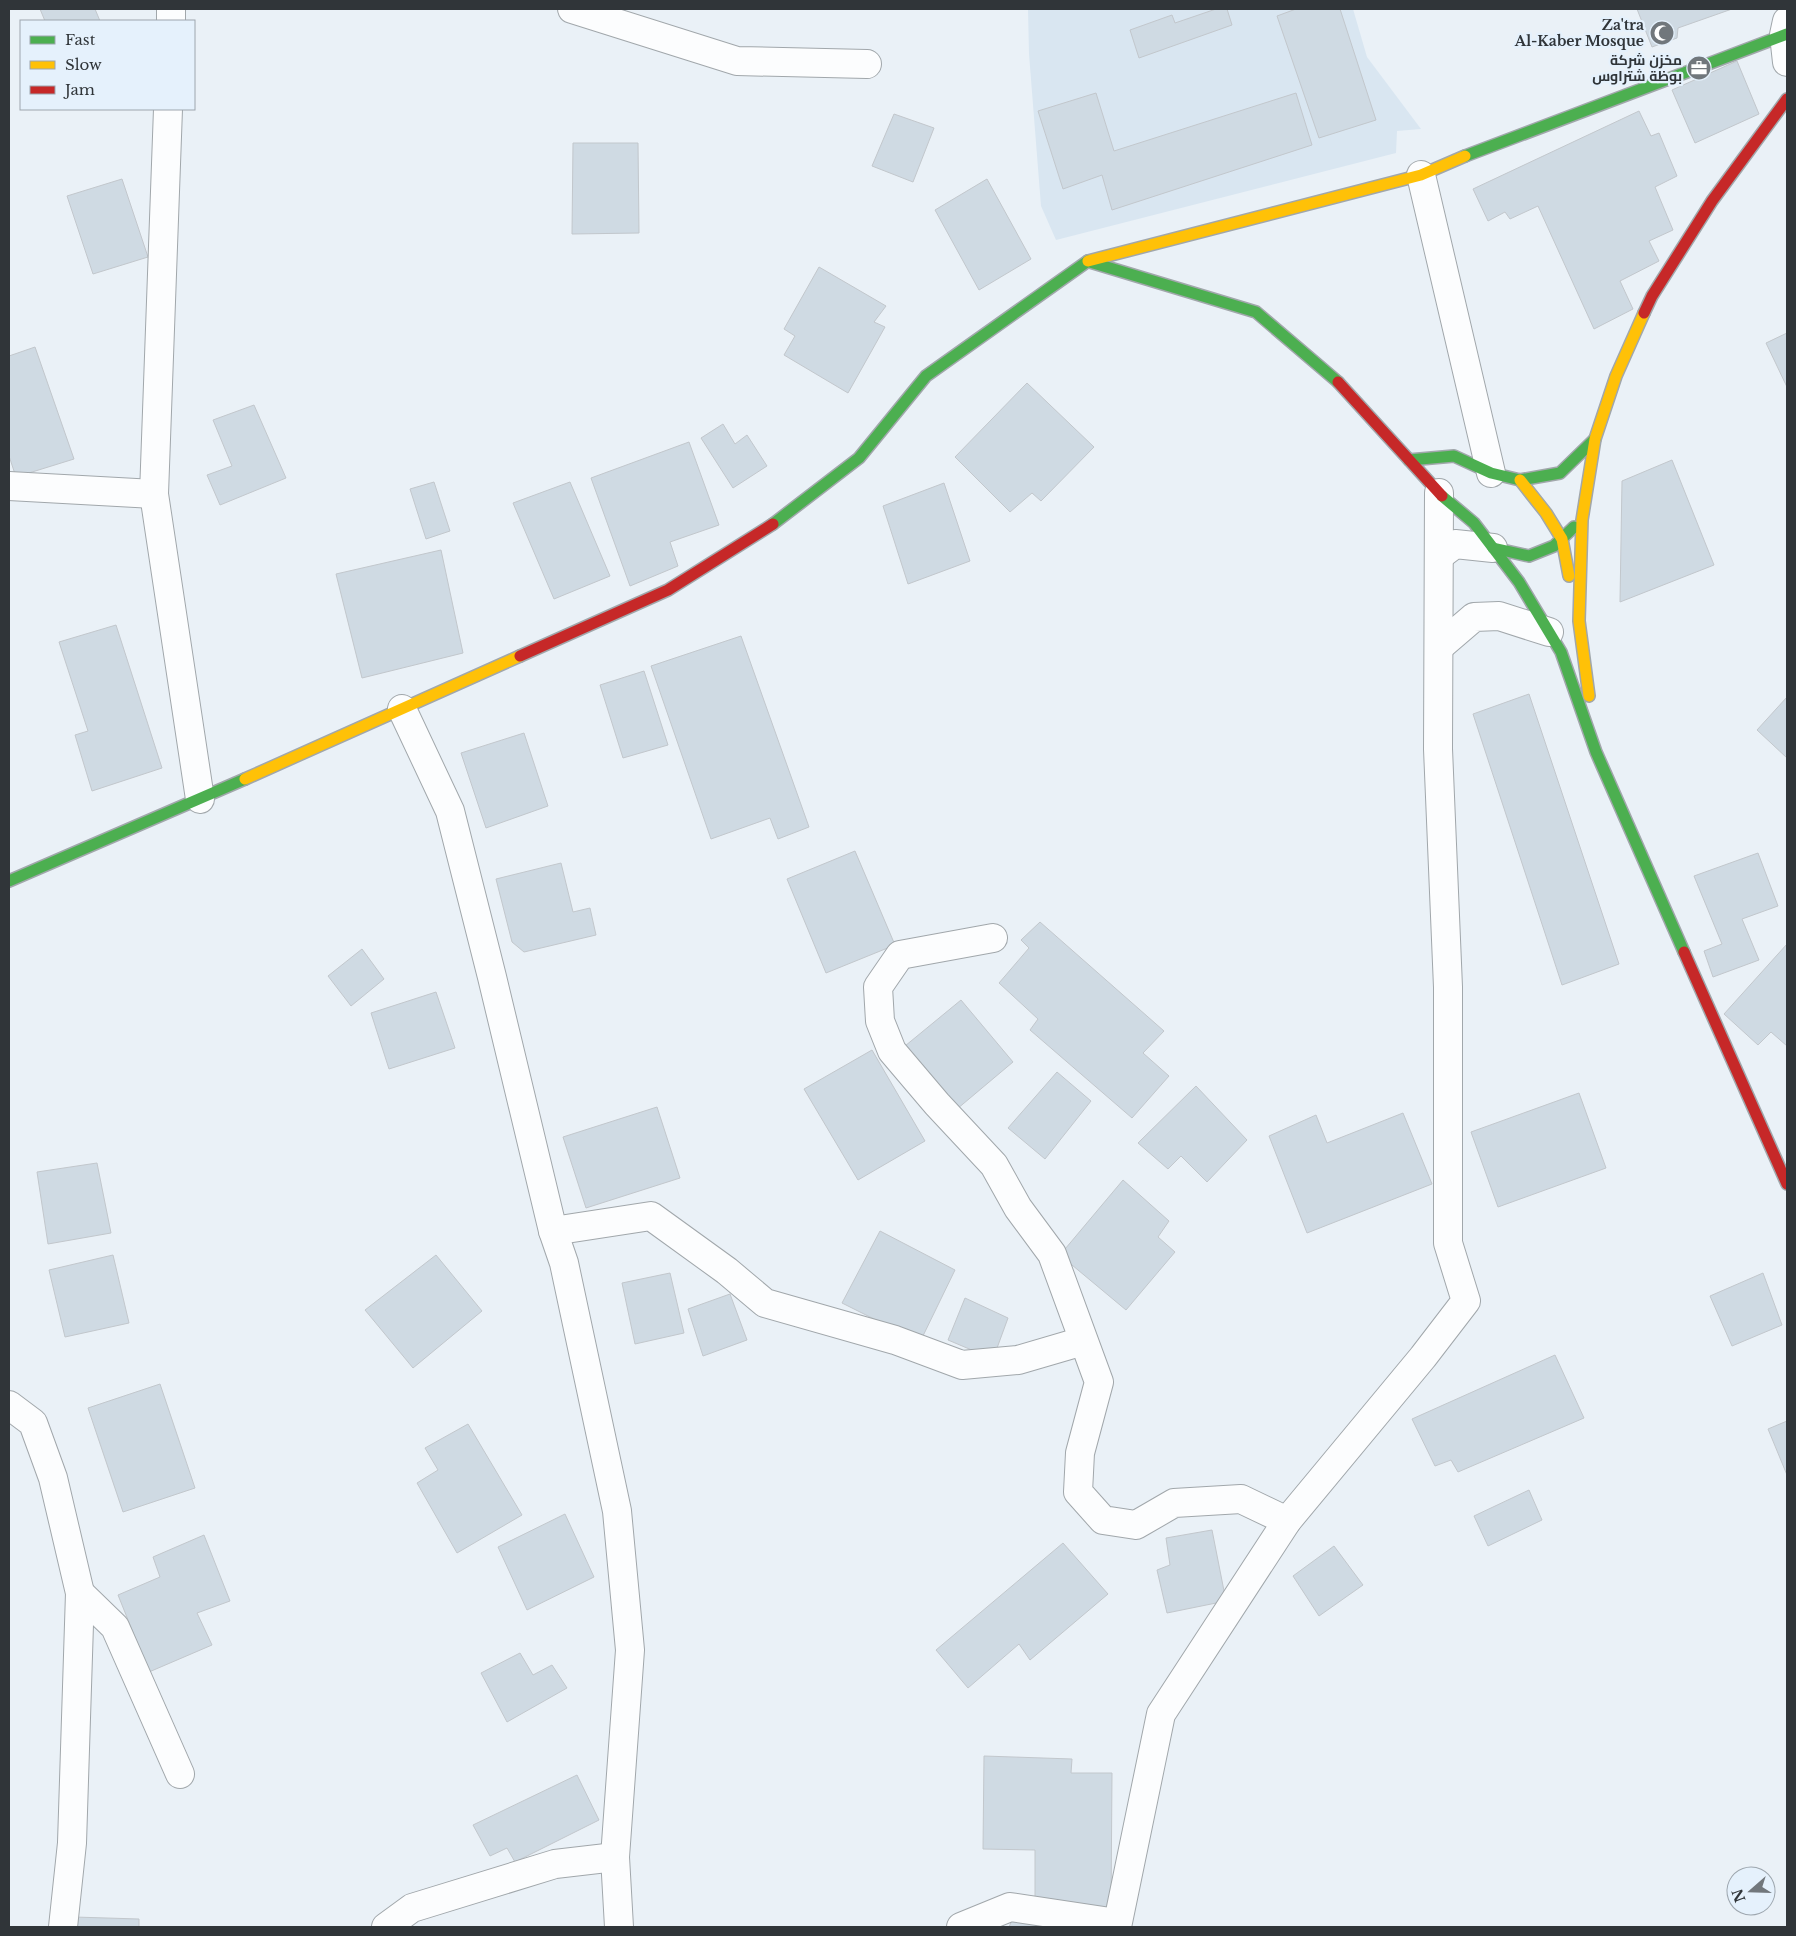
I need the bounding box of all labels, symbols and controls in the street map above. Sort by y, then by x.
place label: Za'tra Al-Kaber Mosque [1514,16,1644,50]
legend [20,20,195,110]
mosque icon: Za'tra Al-Kaber Mosque [1649,20,1675,46]
text: Fast [65,30,96,49]
place label: مخزن شركة بوظة شتراوس [1592,51,1682,85]
text: Slow [65,55,102,74]
office icon: مخزن شركة بوظة شتراوس [1686,55,1712,81]
text: Jam [63,80,95,99]
north arrow [1726,1866,1776,1916]
text: N [1728,1886,1749,1905]

